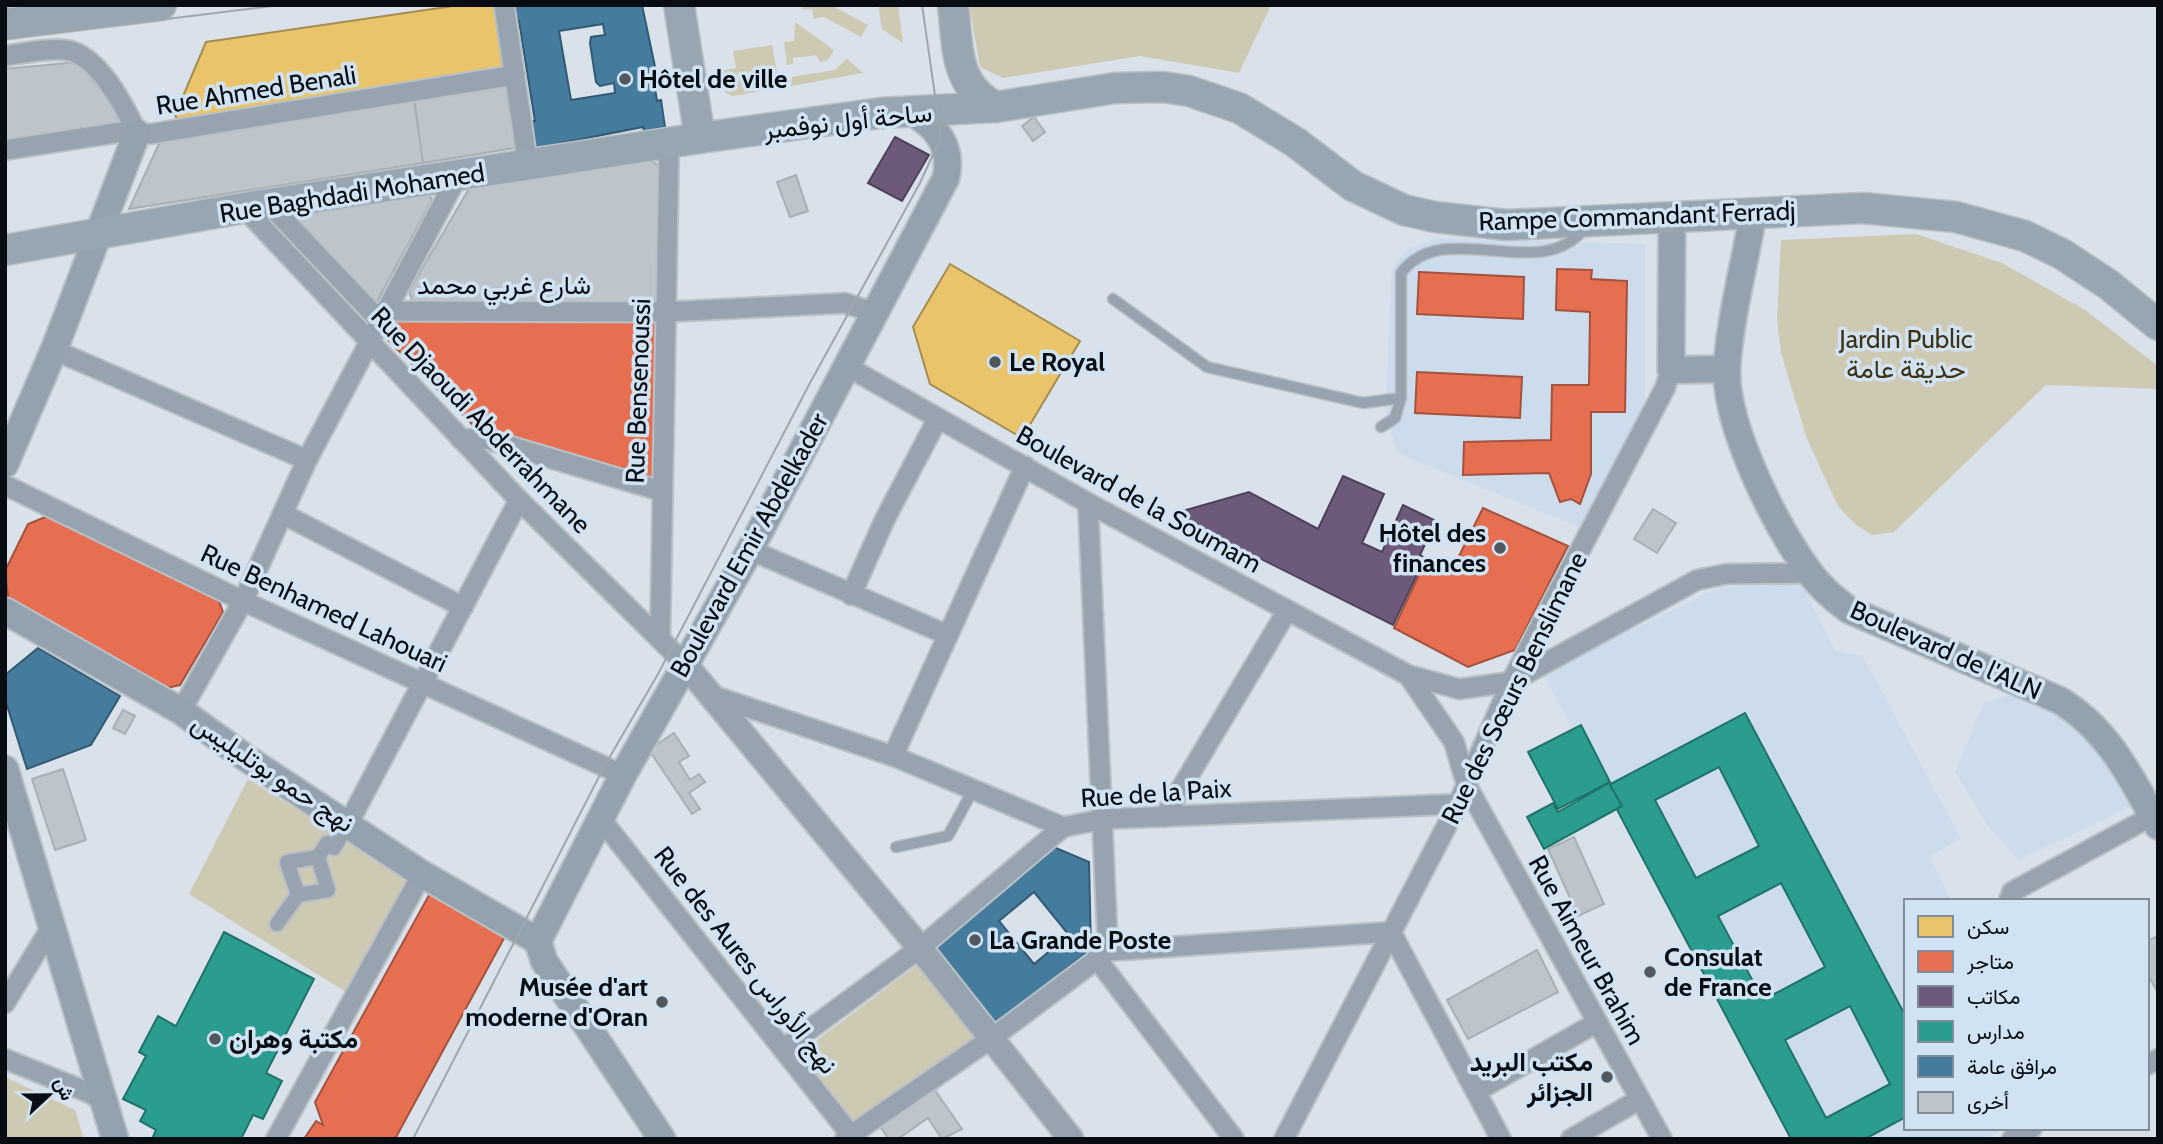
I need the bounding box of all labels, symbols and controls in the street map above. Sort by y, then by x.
street label: Rue Ahmed Benali [154,58,358,122]
place label: Hôtel de ville [639,63,787,95]
marker: Hôtel de ville [617,71,633,87]
street label: ساحة أول نوفمبر [761,96,934,146]
street label: Rue Baghdadi Mohamed [217,156,487,230]
street label: Rampe Commandant Ferradj [1478,194,1796,238]
street label: شارع غربي محمد [417,269,591,306]
street label: Rue Bensenoussi [619,298,657,484]
street label: Rue Djaoudi Abderrahmane [364,300,598,540]
park label: Jardin Public حديقة عامة [1838,323,1973,385]
place label: Le Royal [1009,346,1105,378]
marker: Le Royal [987,354,1003,370]
street label: Boulevard Emir Abdelkader [663,407,835,683]
street label: Boulevard de la Soumam [1011,418,1267,580]
place label: Hôtel des finances [1378,517,1486,579]
street label: Rue Benhamed Lahouari [196,537,452,679]
marker: Hôtel des finances [1492,540,1508,556]
street label: Rue des Sœurs Benslimane [1434,547,1594,829]
street label: Boulevard de l'ALN [1845,593,2047,707]
street label: نهج حمو بوتليليس [184,707,360,841]
street label: Rue de la Paix [1080,772,1233,814]
street label: Rue des Aures نهج الأوراس [646,840,845,1081]
street label: Rue Aimeur Brahim [1522,850,1652,1050]
legend [1904,899,2149,1130]
text: سكن [1967,914,2009,939]
place label: La Grande Poste [989,924,1171,956]
marker: La Grande Poste [967,932,983,948]
place label: Consulat de France [1664,941,1772,1003]
text: متاجر [1966,949,2014,975]
marker: Consulat de France [1642,964,1658,980]
place label: Musée d'art moderne d'Oran [465,971,648,1033]
text: مكاتب [1967,984,2020,1009]
marker: Musée d'art moderne d'Oran [654,994,670,1010]
text: مدارس [1967,1019,2025,1045]
place label: مكتبة وهران [229,1023,358,1055]
marker: مكتبة وهران [207,1031,223,1047]
place label: مكتب البريد الجزائر [1470,1046,1593,1108]
text: مرافق عامة [1967,1054,2057,1080]
north arrow [14,1060,84,1130]
marker: مكتب البريد الجزائر [1599,1069,1615,1085]
text: ش [49,1074,79,1104]
text: أخرى [1967,1089,2009,1115]

